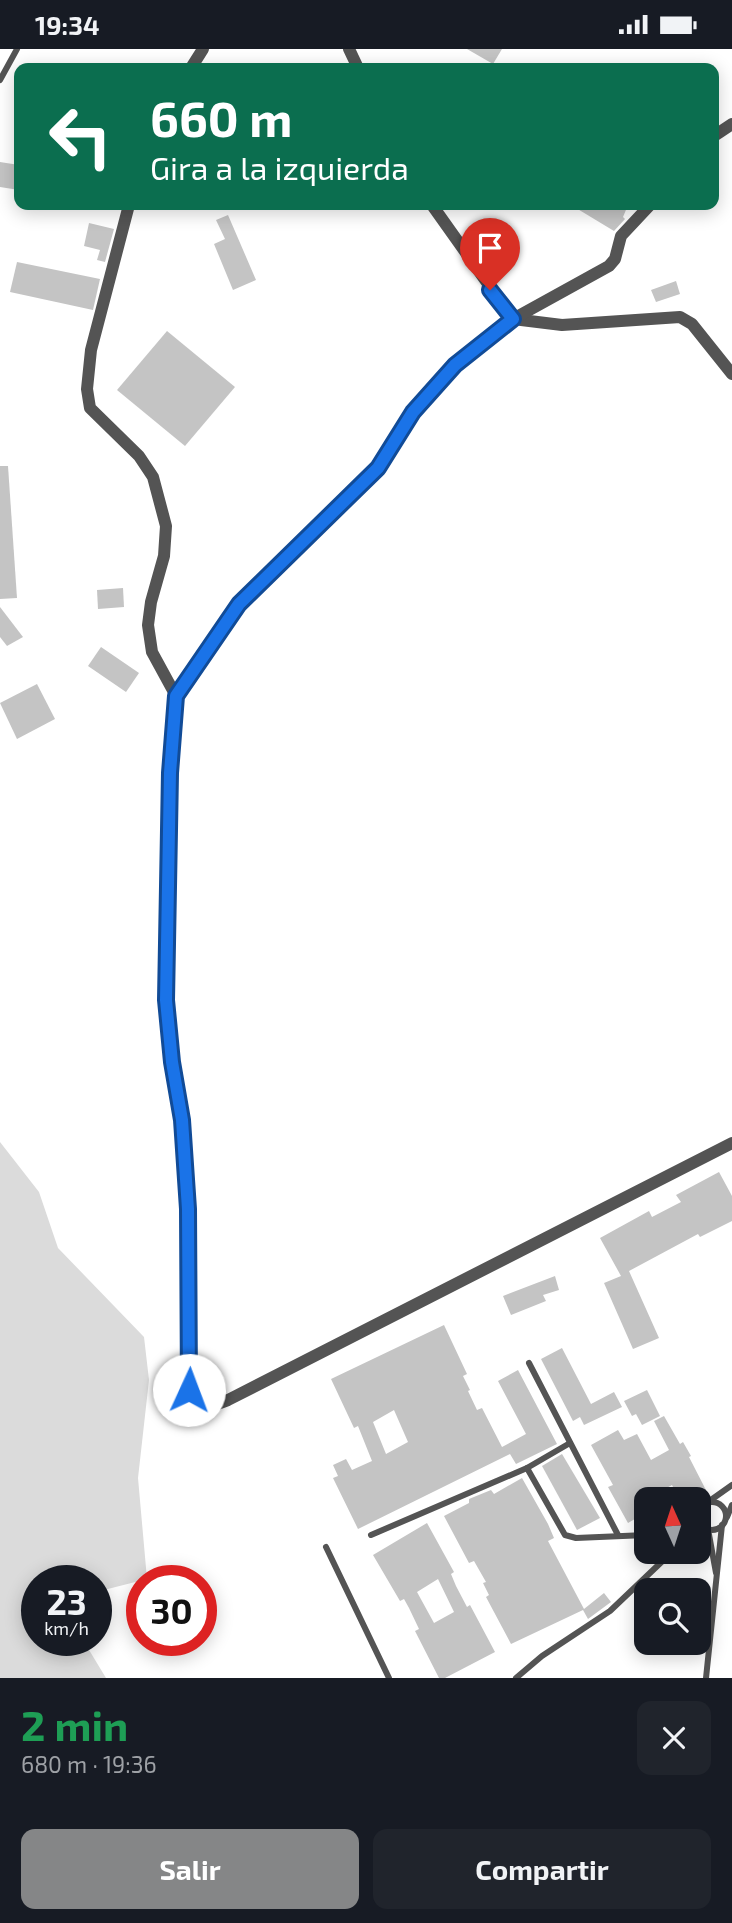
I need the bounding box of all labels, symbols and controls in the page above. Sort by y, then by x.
text: 19:34 [35,9,100,40]
text: 660 m [150,88,293,147]
icon: left [35,91,126,182]
text: Gira a la izquierda [150,148,409,186]
pin [460,218,520,290]
icon: arrive [471,229,509,267]
position arrow [152,1353,226,1427]
north arrow [634,1487,710,1565]
map controls [634,1487,711,1655]
speed limit sign: 30 [126,1565,217,1656]
button: search [634,1578,711,1655]
text: 23 [46,1580,87,1622]
text: km/h [44,1617,89,1639]
text: 2 min [21,1699,128,1749]
button: close [637,1701,711,1775]
text: 680 m · 19:36 [21,1750,157,1778]
button: Salir [21,1829,359,1909]
button: Compartir [373,1829,711,1909]

